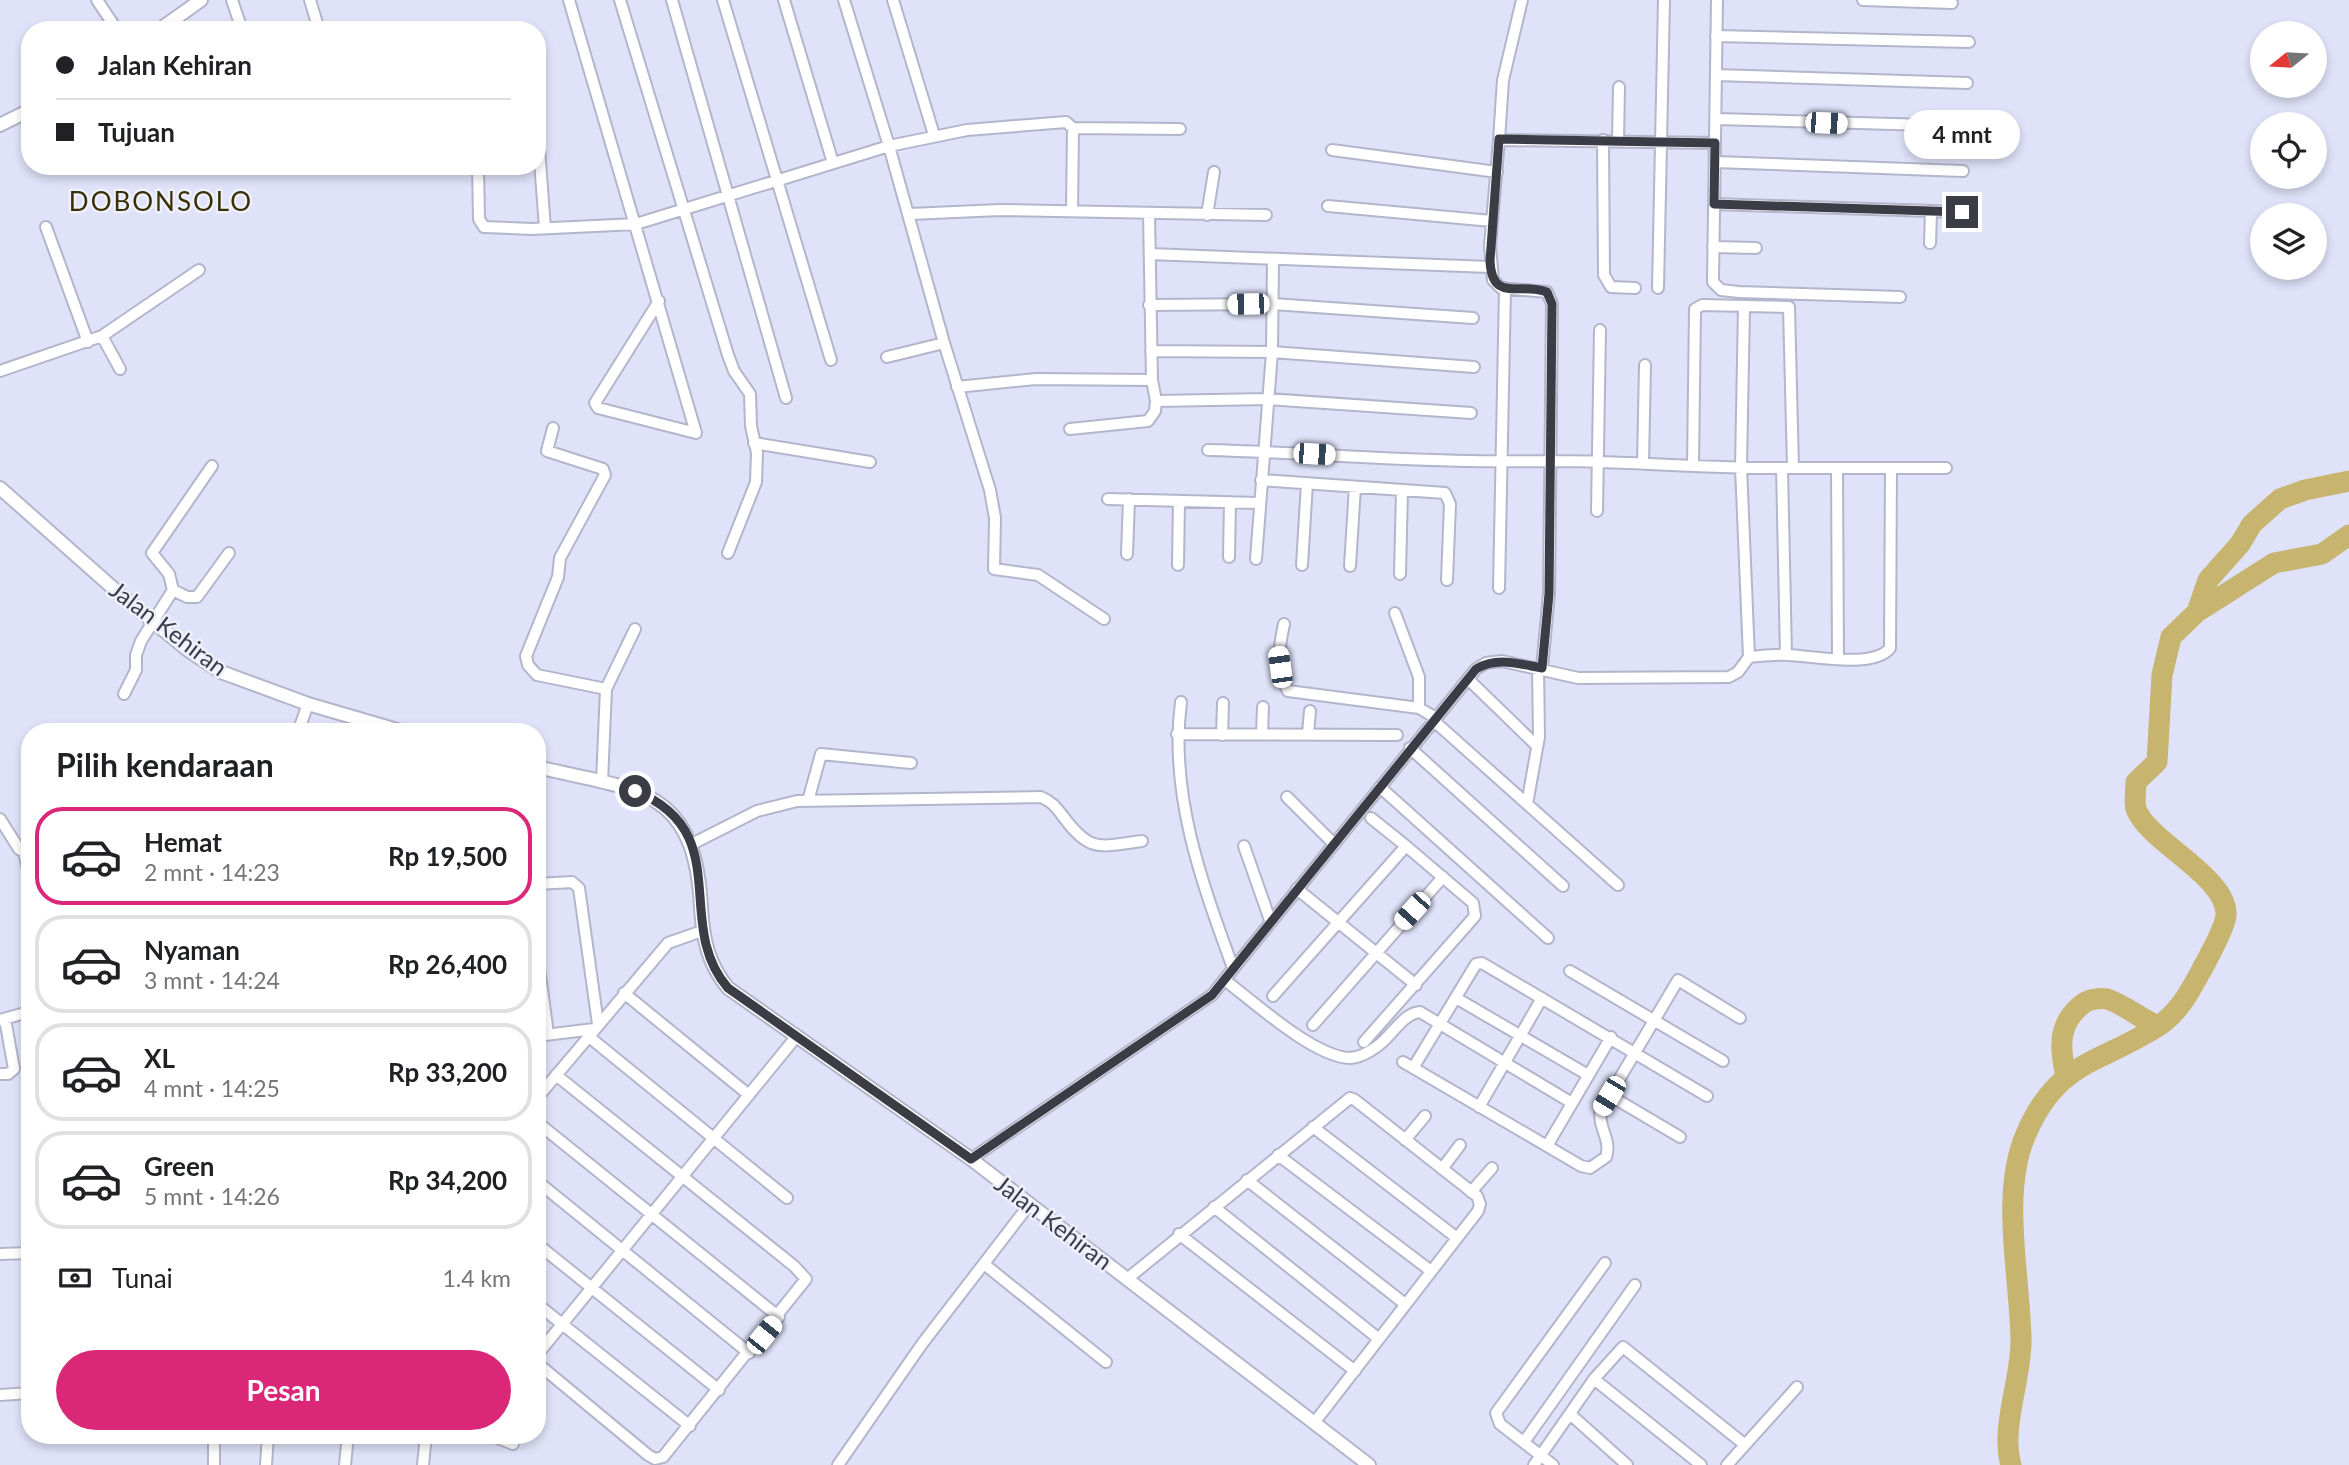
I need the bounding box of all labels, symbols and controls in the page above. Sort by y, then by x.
north arrow [2250,21,2328,98]
map controls [2250,21,2327,280]
text: Jalan Kehiran [98,49,252,81]
callout: 4 mnt [1904,110,2020,160]
car [1805,112,1848,134]
button: locate [2250,112,2327,189]
text: Tujuan [98,116,175,148]
text: 4 mnt [1932,120,1992,148]
district label: DOBONSOLO [69,185,253,217]
route end [1946,196,1978,228]
button: layers [2250,203,2327,280]
car [1227,293,1270,315]
car [1293,442,1336,466]
street label: Jalan Kehiran [105,574,233,681]
car [1267,645,1294,689]
text: Pilih kendaraan [56,745,274,784]
route start [619,775,651,807]
icon: car [60,825,123,888]
text: Hemat [144,826,222,858]
text: Rp 19,500 [388,840,507,872]
text: 2 mnt · 14:23 [144,858,280,886]
car [1391,888,1434,934]
icon: car [60,933,123,996]
text: Nyaman [144,934,240,966]
text: Rp 26,400 [388,948,507,980]
text: 3 mnt · 14:24 [144,966,280,994]
icon: car [60,1041,123,1104]
text: XL [144,1042,175,1074]
text: Rp 33,200 [388,1056,507,1088]
car [1590,1073,1629,1119]
text: 4 mnt · 14:25 [144,1074,280,1102]
icon: car [60,1149,123,1212]
text: Green [144,1150,214,1182]
text: Rp 34,200 [388,1164,507,1196]
street label: Jalan Kehiran [990,1168,1118,1275]
text: 5 mnt · 14:26 [144,1182,280,1210]
icon: cash [56,1259,94,1297]
text: Tunai [112,1262,173,1294]
text: 1.4 km [442,1264,511,1292]
car [743,1312,786,1358]
button: Pesan [56,1350,511,1430]

